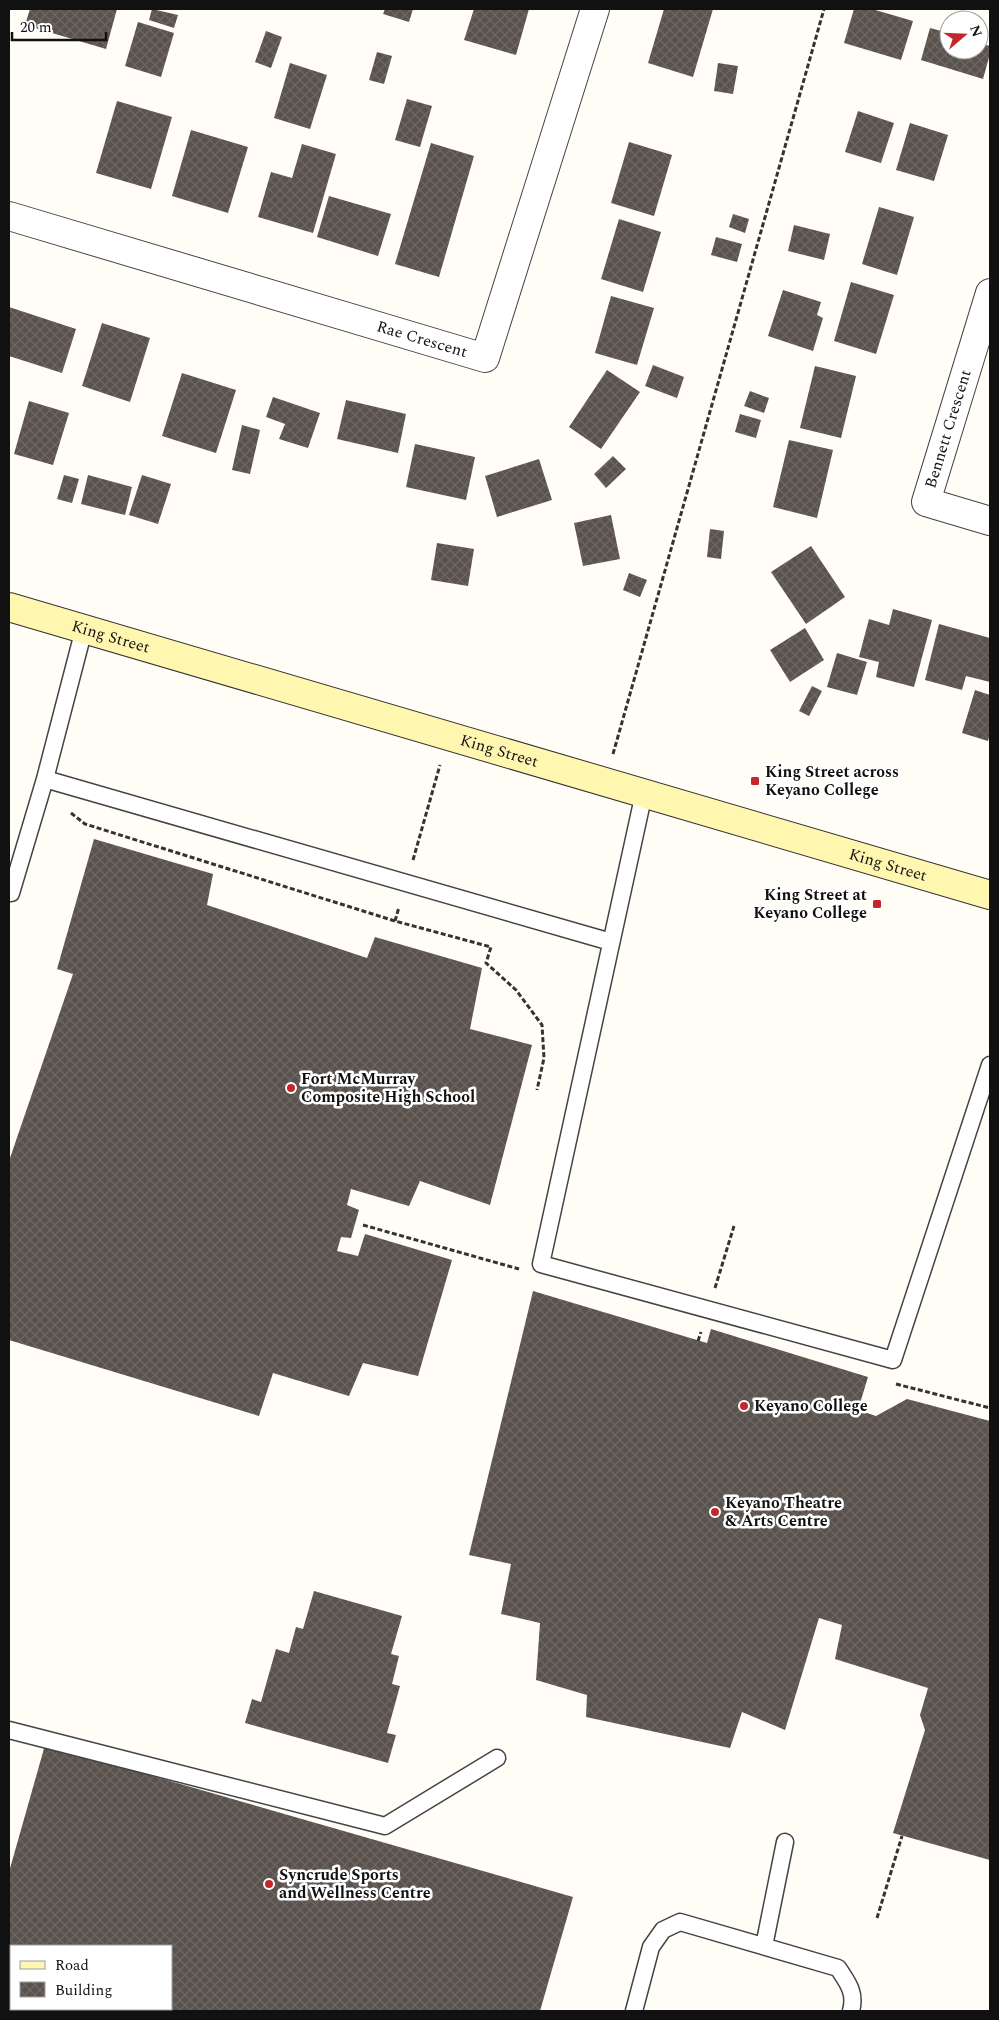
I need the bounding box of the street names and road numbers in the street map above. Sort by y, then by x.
street label: Rae Crescent [374,314,471,364]
street label: Bennett Crescent [919,366,978,491]
street label: King Street [69,614,153,660]
street label: King Street [457,728,542,774]
street label: King Street [846,842,930,888]

